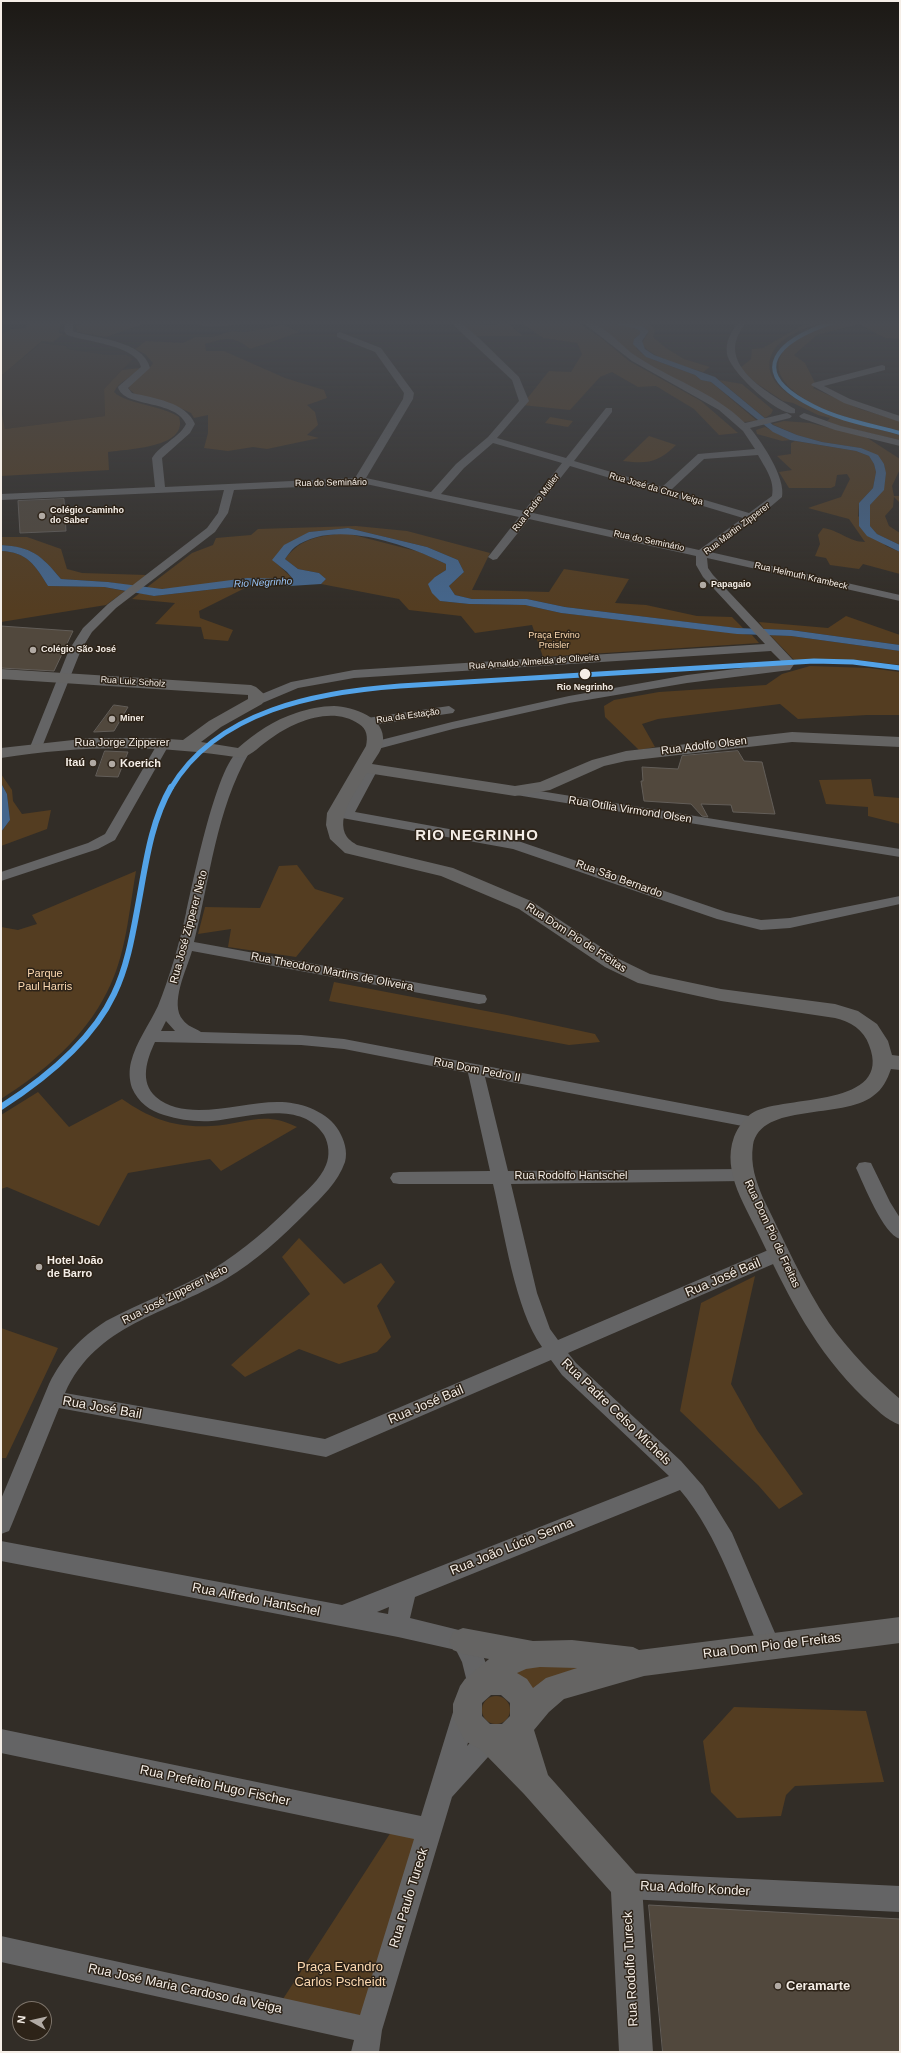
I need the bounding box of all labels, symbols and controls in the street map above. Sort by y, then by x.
street label: Rua José da Cruz Veiga [608,470,704,508]
street label: Rua Padre Müller [510,472,562,534]
street label: Rua do Seminário [295,477,367,489]
street label: Rua Martin Zipperer [702,501,772,557]
place label: Colégio Caminho do Saber [50,506,124,527]
marker: Colégio Caminho do Saber [37,511,47,521]
street label: Rua do Seminário [613,528,685,554]
street label: Rua Helmuth Krambeck [753,560,849,592]
water label: Rio Negrinho [234,575,292,591]
marker: Papagaio [698,580,708,590]
place label: Papagaio [711,580,751,590]
park label: Praça Ervino Preisler [528,631,580,652]
marker: Colégio São José [28,645,38,655]
place label: Colégio São José [41,645,116,655]
street label: Rua Arnaldo Almeida de Oliveira [468,652,600,672]
marker: Rio Negrinho [578,667,592,681]
street label: Rua Luiz Scholz [100,674,166,690]
place label: Rio Negrinho [557,683,613,693]
street label: Rua da Estação [376,706,440,726]
marker: Miner [107,714,117,724]
place label: Miner [120,714,144,724]
street label: Rua Adolfo Olsen [660,734,748,758]
street label: Rua Jorge Zipperer [75,736,169,750]
place label: Itaú [65,756,85,770]
place label: Koerich [120,757,161,771]
marker: Itaú [88,758,98,768]
marker: Koerich [107,759,117,769]
street label: Rua Otília Virmond Olsen [567,794,693,826]
district label: RIO NEGRINHO [415,827,539,845]
street label: Rua São Bernardo [574,857,664,901]
street label: Rua José Zipperer Neto [168,869,210,985]
street label: Rua Dom Pio de Freitas [523,900,629,976]
street label: Rua Theodoro Martins de Oliveira [250,950,414,994]
park label: Parque Paul Harris [18,967,72,993]
street label: Rua Dom Pedro II [433,1055,521,1085]
street label: Rua Rodolfo Hantschel [514,1169,628,1183]
street label: Rua Dom Pio de Freitas [741,1178,803,1290]
place label: Hotel João de Barro [47,1254,103,1280]
street label: Rua José Bail [683,1255,763,1301]
marker: Hotel João de Barro [34,1262,44,1272]
street label: Rua José Zipperer Neto [120,1263,230,1327]
street label: Rua Padre Celso Michels [558,1355,674,1469]
street label: Rua José Bail [386,1382,466,1428]
street label: Rua José Bail [61,1393,143,1423]
street label: Rua João Lúcio Senna [448,1515,576,1579]
street label: Rua Alfredo Hantschel [191,1580,321,1620]
street label: Rua Dom Pio de Freitas [702,1630,842,1662]
street label: Rua Prefeito Hugo Fischer [138,1762,292,1810]
street label: Rua Paulo Tureck [386,1846,432,1950]
street label: Rua Adolfo Konder [640,1878,750,1900]
street label: Rua Rodolfo Tureck [620,1911,642,2027]
park label: Praça Evandro Carlos Pscheidt [294,1959,386,1990]
street label: Rua José Maria Cardoso da Veiga [87,1961,283,2017]
place label: Ceramarte [786,1978,850,1994]
marker: Ceramarte [773,1981,783,1991]
north arrow [12,2001,52,2041]
text: N [15,2015,28,2024]

